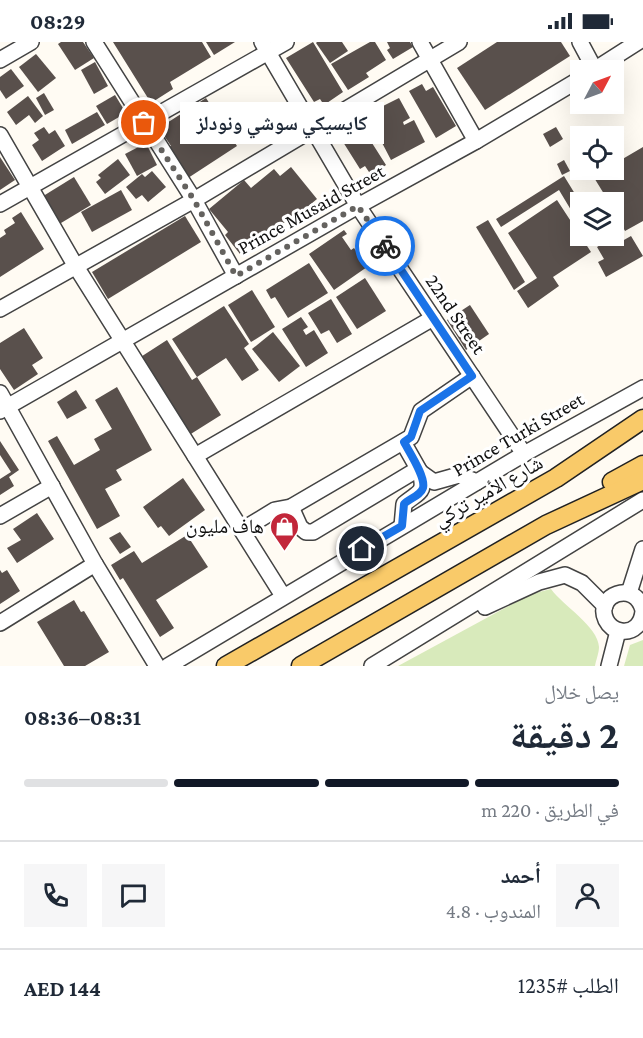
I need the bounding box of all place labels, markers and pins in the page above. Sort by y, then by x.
pin [118,97,169,148]
callout: كايسيكي سوشي ونودلز [180,102,384,144]
shop icon: هاف مليون [269,510,301,552]
place label: هاف مليون [186,515,264,538]
pin [336,523,387,574]

